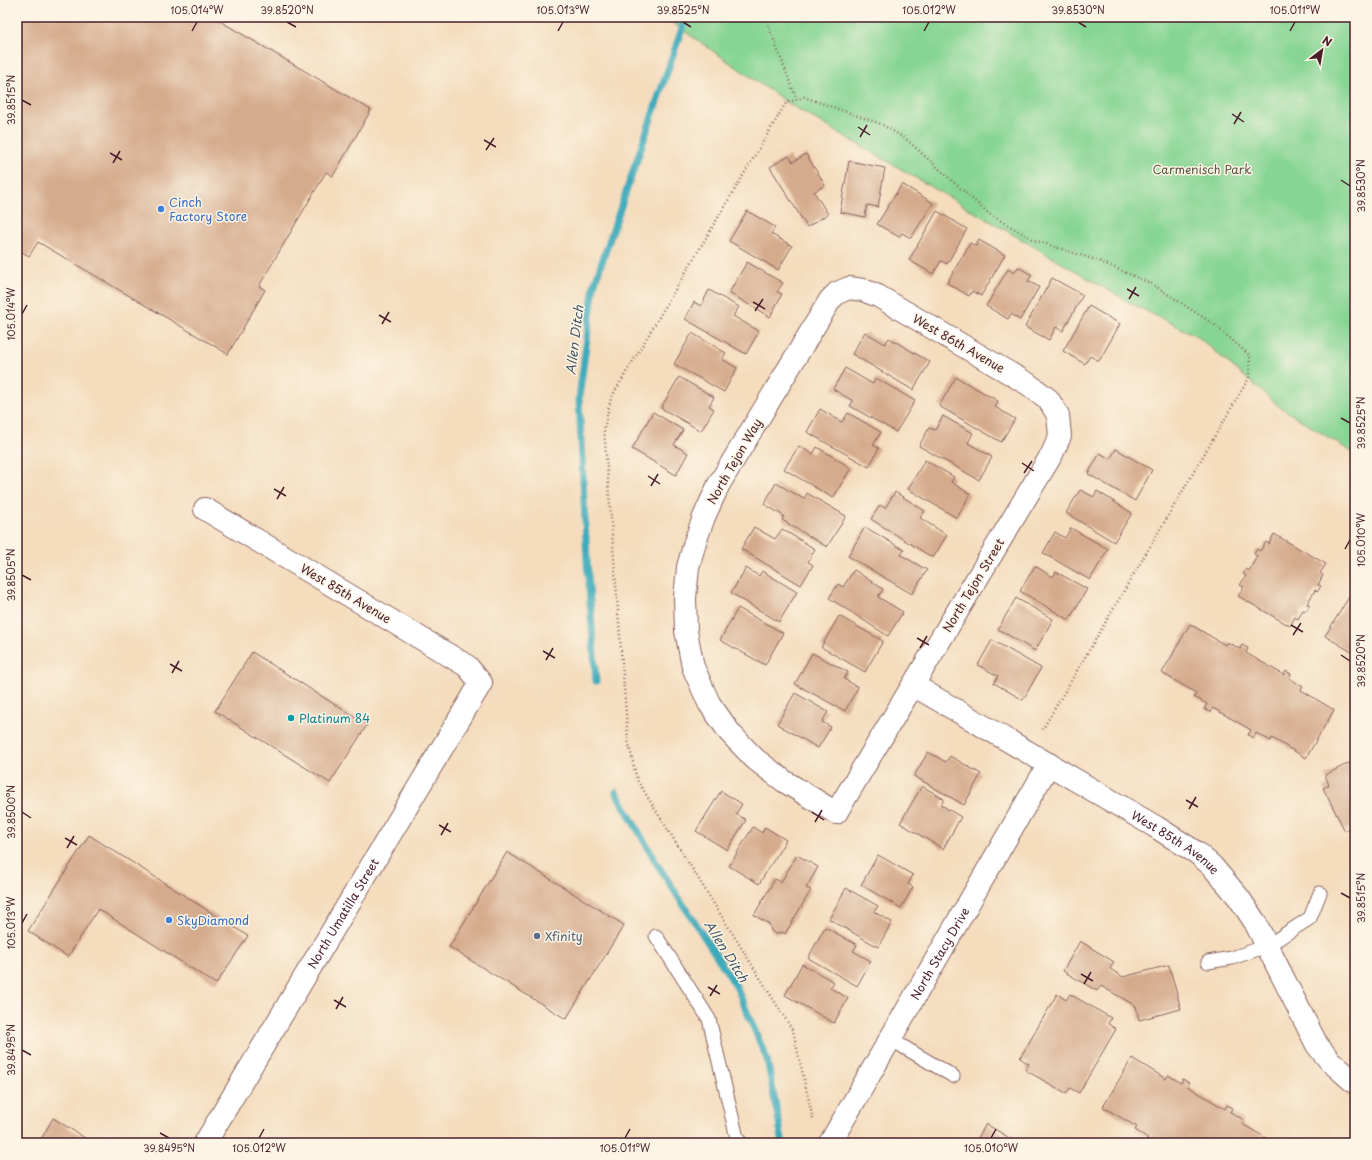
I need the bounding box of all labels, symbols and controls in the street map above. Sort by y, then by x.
text: 105.014°W [170,2,224,17]
text: 39.8520°N [260,2,314,17]
text: 105.013°W [536,2,590,17]
text: 39.8525°N [657,2,710,17]
text: 105.012°W [902,2,956,17]
text: 39.8530°N [1051,2,1105,17]
text: 105.011°W [1270,2,1321,17]
north arrow [1302,30,1342,70]
text: N [1319,31,1336,51]
text: 39.8515°N [3,74,18,125]
text: 39.8530°N [1353,159,1368,213]
park label: Carmenisch Park [1152,160,1252,178]
place label: Cinch Factory Store [169,193,247,225]
marker: Cinch Factory Store [156,204,166,214]
text: 105.014°W [3,287,18,341]
water label: Allen Ditch [560,304,588,376]
street label: West 86th Avenue [910,309,1009,377]
text: 39.8525°N [1353,396,1368,449]
street label: North Tejon Way [702,415,766,507]
text: 105.010°W [1353,512,1368,567]
street label: North Tejon Street [938,535,1008,635]
text: 39.8505°N [3,548,18,602]
street label: West 85th Avenue [297,559,395,628]
text: 39.8520°N [1353,634,1368,688]
place label: Platinum 84 [299,709,370,727]
marker: Platinum 84 [286,713,296,723]
text: 39.8500°N [3,785,18,839]
street label: West 85th Avenue [1128,806,1224,878]
street label: North Umatilla Street [303,854,383,972]
text: 39.8515°N [1353,872,1368,923]
text: 105.013°W [3,896,18,950]
street label: North Stacy Drive [906,904,973,1003]
place label: SkyDiamond [177,911,249,929]
marker: SkyDiamond [164,915,174,925]
water label: Allen Ditch [700,916,754,986]
place label: Xfinity [545,927,583,945]
marker: Xfinity [532,931,542,941]
text: 39.8495°N [3,1024,18,1076]
text: 39.8495°N [143,1140,195,1155]
text: 105.012°W [232,1140,286,1155]
text: 105.011°W [600,1140,651,1155]
text: 105.010°W [964,1140,1019,1155]

